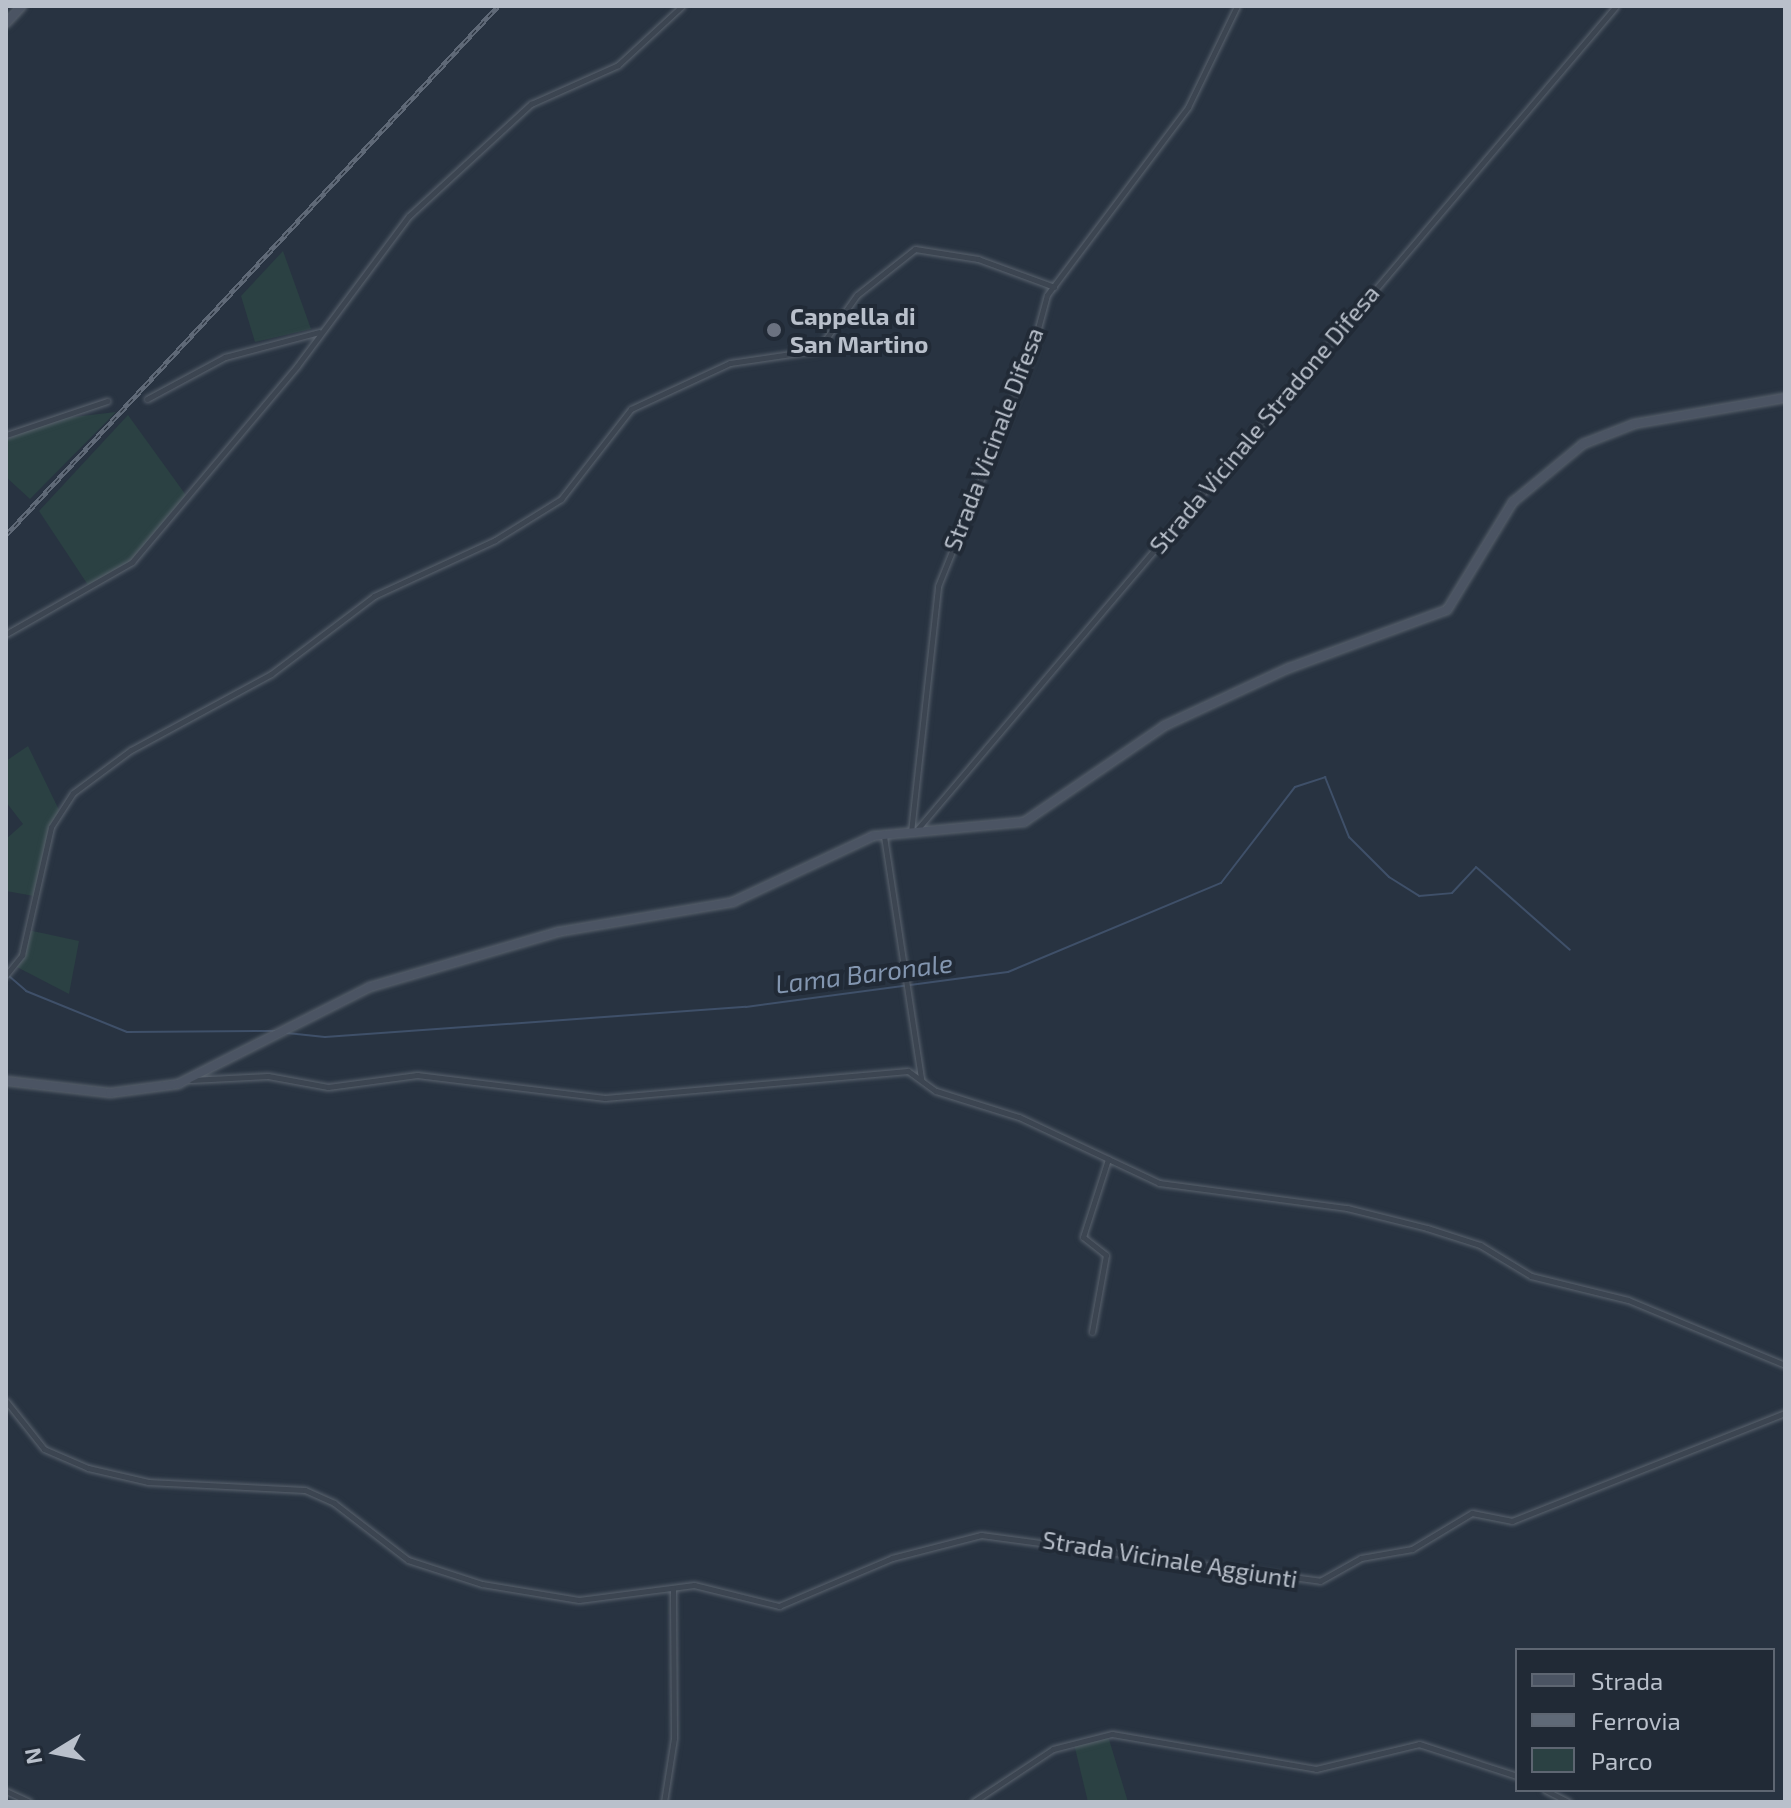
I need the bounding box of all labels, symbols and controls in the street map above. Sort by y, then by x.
street label: Strada Vicinale Stradone Difesa [1143,279,1385,559]
place label: Cappella di San Martino [790,302,928,358]
marker: Cappella di San Martino [765,321,783,339]
street label: Strada Vicinale Difesa [937,323,1049,555]
water label: Lama Baronale [773,947,955,999]
street label: Strada Vicinale Aggiunti [1040,1525,1300,1593]
legend [1515,1648,1775,1792]
text: Strada [1591,1666,1663,1695]
text: Ferrovia [1591,1706,1681,1735]
north arrow [16,1712,96,1792]
text: N [18,1746,47,1766]
text: Parco [1591,1746,1653,1775]

